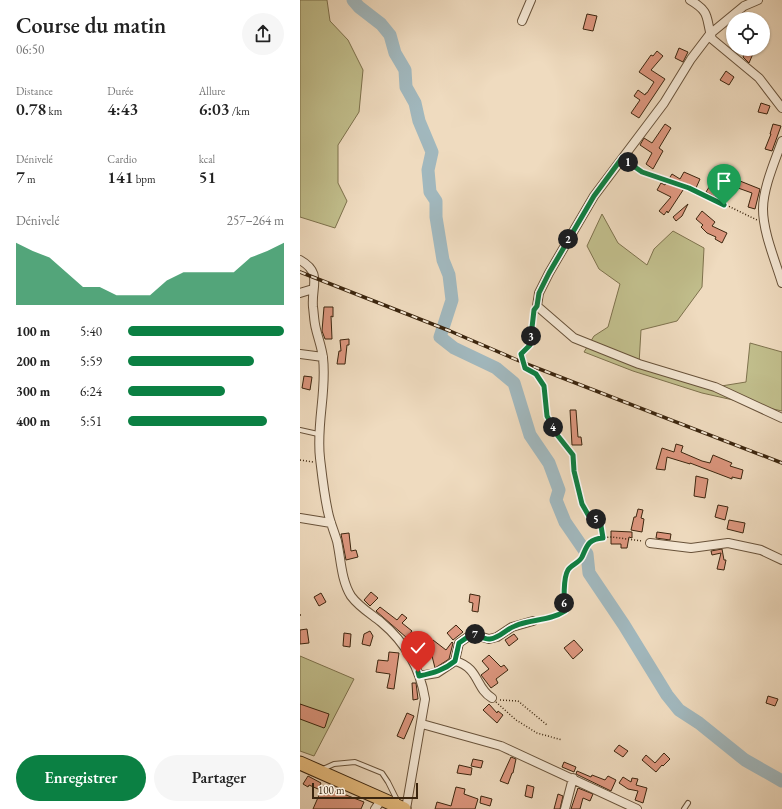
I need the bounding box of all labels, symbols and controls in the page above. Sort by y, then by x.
text: Course du matin [16,11,166,40]
map controls [726,12,770,56]
button: locate [726,12,770,56]
button: share [242,13,284,55]
text: 06:50 [16,41,44,58]
text: Distance [16,84,53,98]
text: Durée [107,84,134,98]
text: Allure [199,84,225,98]
text: 0.78 [16,98,46,120]
text: 4:43 [107,98,138,120]
text: 6:03 [199,98,229,120]
text: km [46,104,62,118]
text: /km [229,104,250,118]
text: Dénivelé [16,152,53,166]
text: Cardio [107,152,137,166]
text: kcal [199,152,215,166]
pin: 1 [618,152,638,172]
text: 1 [625,155,631,169]
pin [707,164,741,205]
text: 7 [16,166,25,188]
text: 141 [107,166,134,188]
text: 51 [199,166,216,188]
icon: arrive [713,170,735,192]
text: m [25,172,36,186]
text: bpm [134,172,156,186]
text: Dénivelé [16,212,60,229]
text: 257–264 m [227,212,284,229]
pin: 2 [558,229,578,249]
text: 2 [565,232,571,246]
text: 100 m [16,323,50,340]
text: 5:40 [80,323,102,340]
pin: 3 [521,326,541,346]
text: 3 [528,329,534,343]
text: 200 m [16,353,50,370]
text: 5:59 [80,353,102,370]
text: 300 m [16,383,50,400]
text: 6:24 [80,383,102,400]
text: 400 m [16,413,50,430]
text: 5:51 [80,413,102,430]
pin: 4 [543,417,563,437]
text: 4 [550,420,556,434]
pin: 5 [586,509,606,529]
text: 5 [593,512,599,526]
pin: 6 [554,593,574,613]
text: 6 [561,596,567,610]
pin: 7 [465,624,485,644]
text: 7 [472,627,478,641]
pin [401,631,435,672]
icon: check [407,637,429,659]
button: Enregistrer [16,755,146,801]
button: Partager [154,755,284,801]
scale bar [312,781,418,800]
text: 100 m [318,783,345,797]

